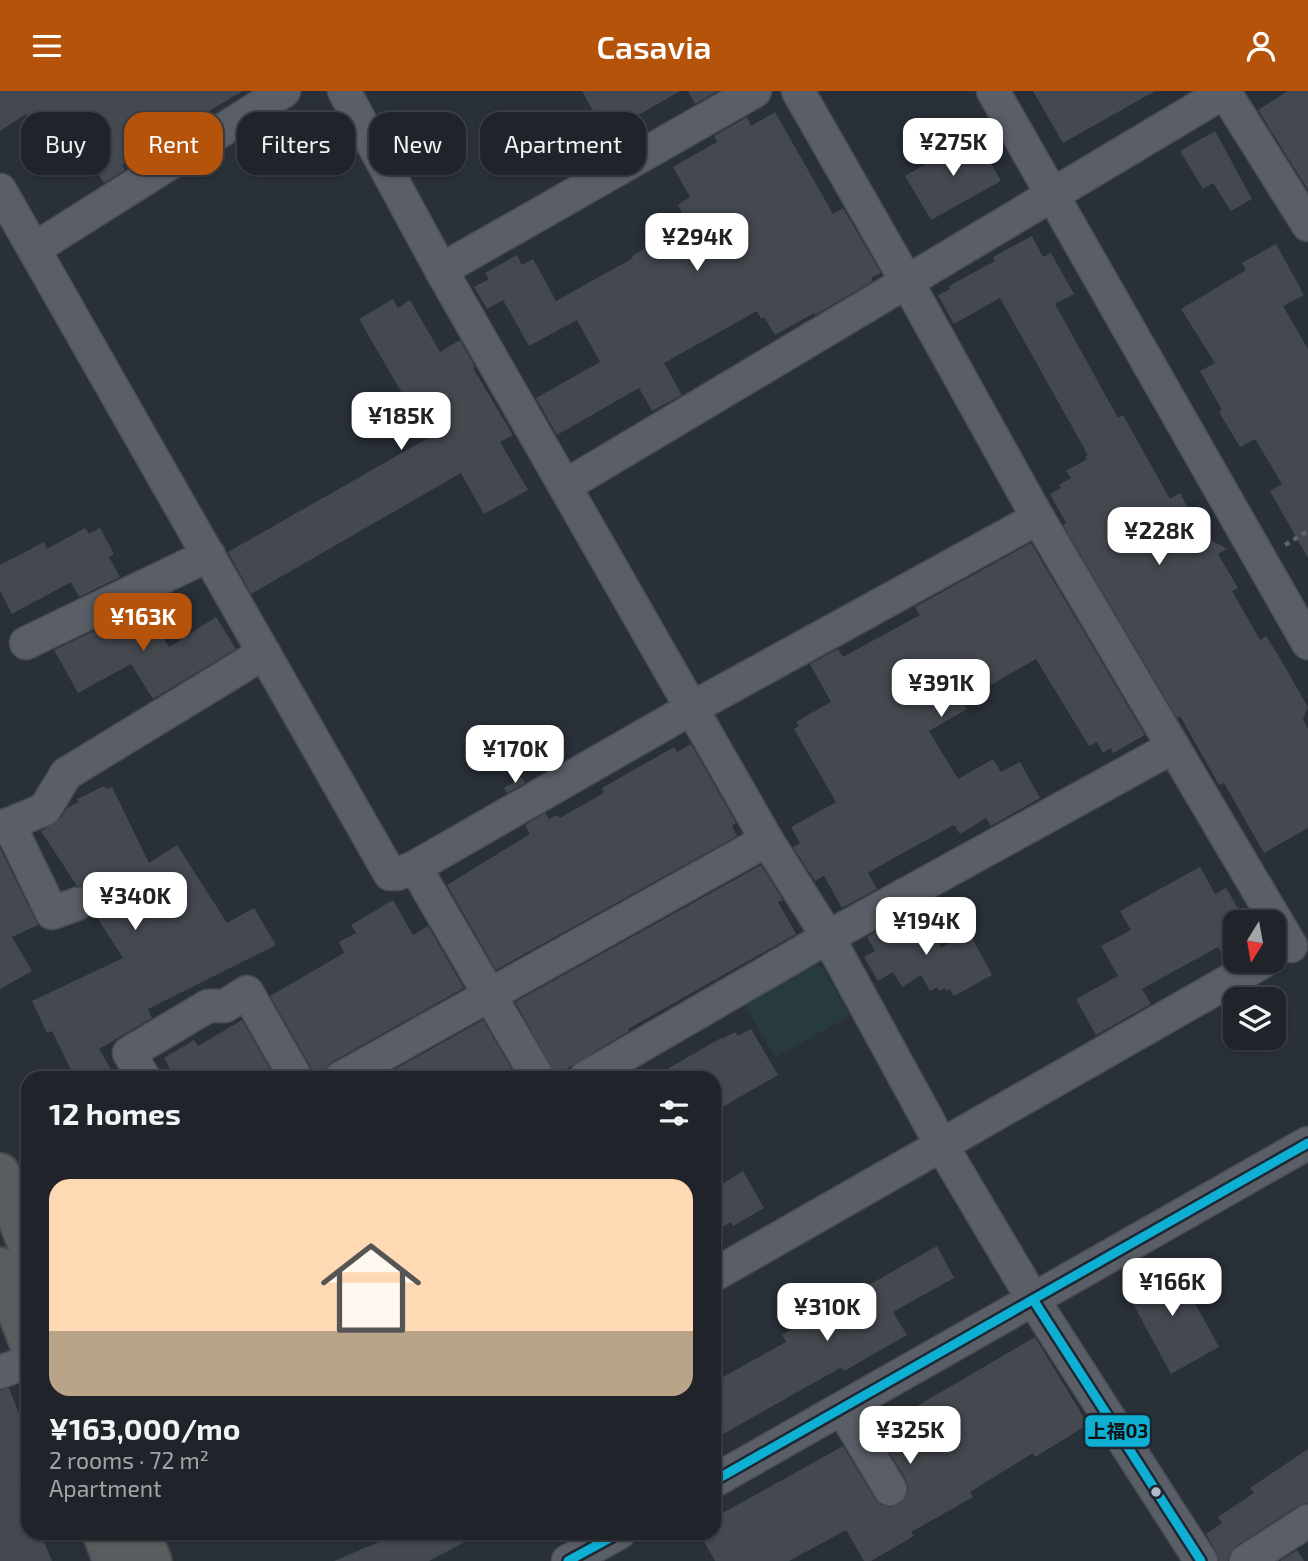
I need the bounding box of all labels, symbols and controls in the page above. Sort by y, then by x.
icon: menu [28,27,66,65]
text: Casavia [596,27,712,65]
icon: person [1242,27,1280,65]
chip: Buy [21,112,110,175]
chip: Rent [124,112,223,175]
chip: Filters [237,112,355,175]
chip: New [369,112,466,175]
chip: Apartment [480,112,646,175]
pin: ¥275K [904,119,1002,178]
text: ¥275K [919,127,987,155]
pin: ¥294K [648,213,746,273]
text: ¥294K [661,222,733,250]
pin: ¥185K [352,393,450,452]
text: ¥185K [368,401,434,429]
pin: ¥228K [1110,507,1208,567]
text: ¥228K [1124,516,1194,544]
pin: ¥163K [94,594,192,653]
text: ¥163K [110,602,176,630]
pin: ¥391K [892,659,990,719]
text: ¥391K [908,668,974,696]
pin: ¥170K [466,725,564,785]
text: ¥170K [482,734,548,762]
pin: ¥340K [86,873,184,932]
text: ¥340K [99,881,171,909]
pin: ¥194K [877,897,975,957]
text: ¥194K [892,906,960,934]
north arrow [1223,910,1286,973]
map controls [1223,910,1286,1050]
button: layers [1223,987,1286,1050]
icon: filters [655,1094,693,1132]
text: 12 homes [49,1095,181,1131]
icon: home [308,1225,434,1351]
pin: ¥166K [1123,1259,1221,1318]
text: ¥166K [1139,1267,1205,1295]
pin: ¥310K [778,1283,876,1343]
text: ¥310K [793,1292,861,1320]
pin: ¥325K [861,1407,959,1466]
text: ¥163,000/mo [49,1410,240,1446]
line badge: 上福03 [1084,1414,1151,1448]
text: ¥325K [876,1415,944,1443]
text: 上福03 [1088,1419,1148,1442]
text: 2 rooms · 72 m² [49,1446,209,1474]
text: Apartment [49,1474,162,1502]
unlabelled marker [1149,1485,1163,1499]

